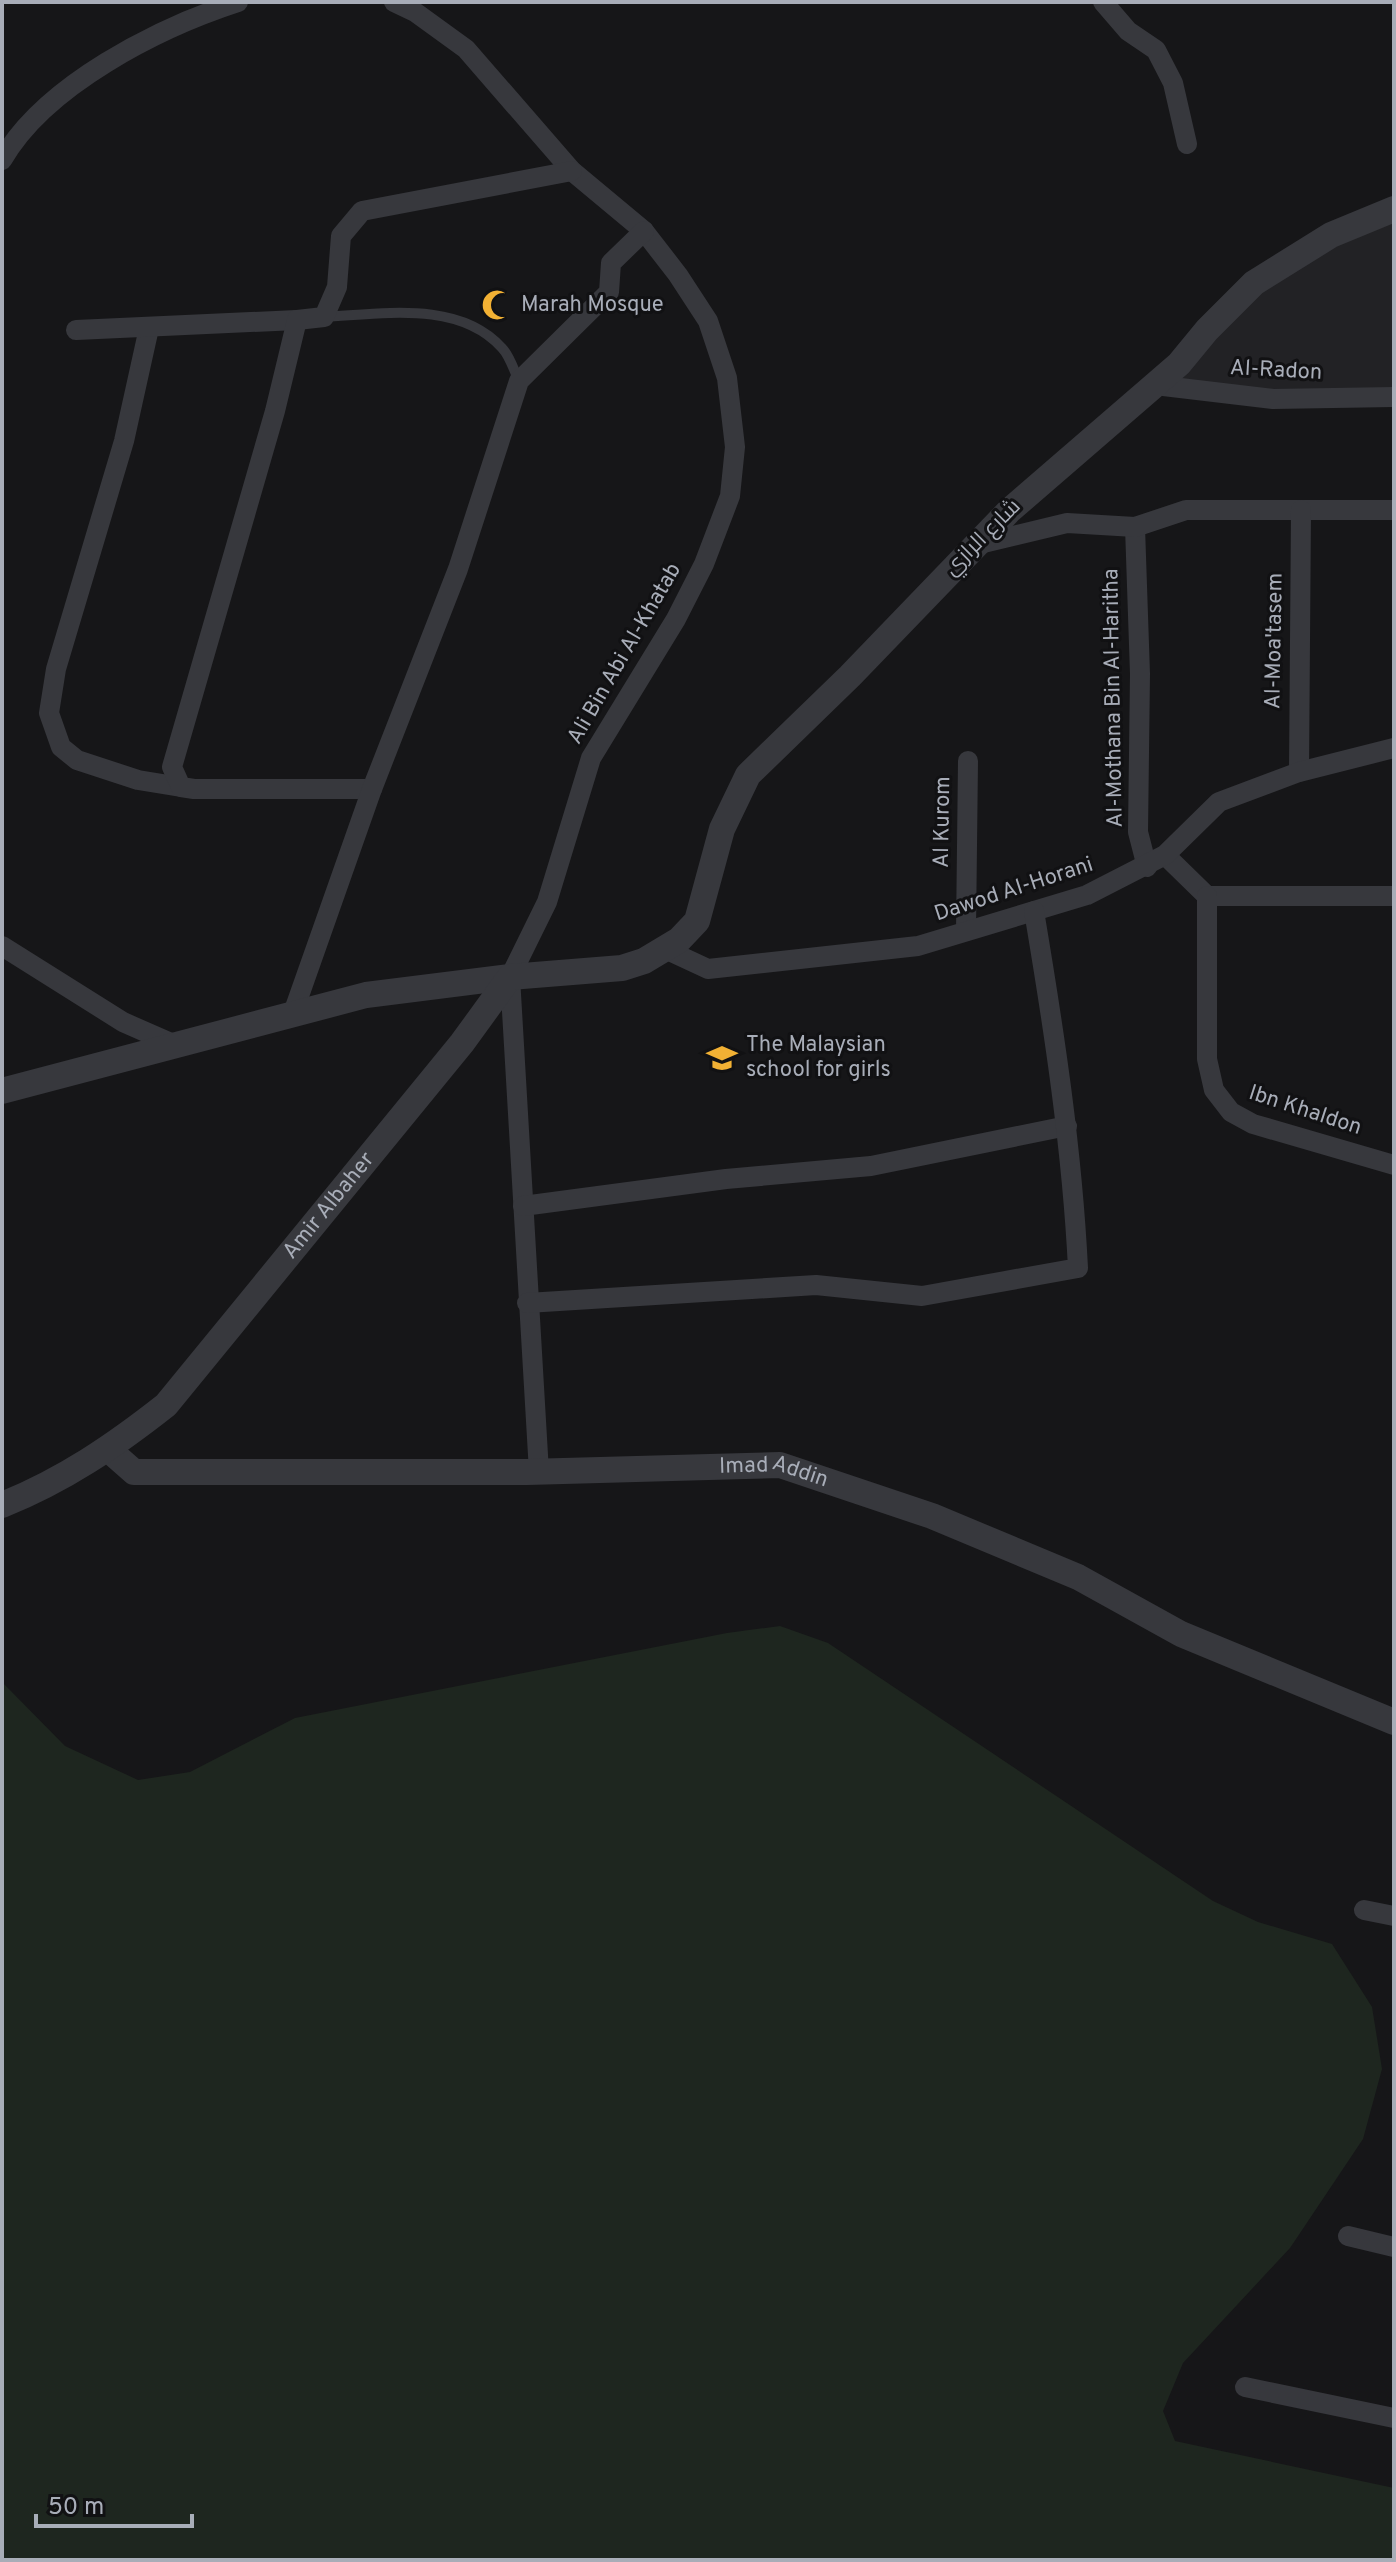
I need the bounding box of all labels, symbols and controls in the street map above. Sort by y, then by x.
mosque icon: Marah Mosque [480,288,514,322]
place label: Marah Mosque [521,292,664,319]
street label: Al-Radon [1229,355,1323,387]
street label: شارع الرازي [939,494,1028,583]
street label: Ali Bin Abi Al-Khatab [562,559,688,749]
street label: Al-Mothana Bin Al-Haritha [1098,568,1130,828]
street label: Al-Moa'tasem [1260,573,1290,709]
street label: Al Kurom [929,776,957,868]
street label: Dawod Al-Horani [931,852,1097,928]
place label: The Malaysian school for girls [746,1032,891,1084]
school or university icon: The Malaysian school for girls [705,1041,739,1075]
street label: Ibn Khaldon [1245,1080,1365,1142]
street label: Amir Albaher [277,1147,381,1265]
street label: Imad Addin [719,1450,832,1494]
scale bar [36,2478,192,2528]
text: 50 m [48,2493,104,2523]

